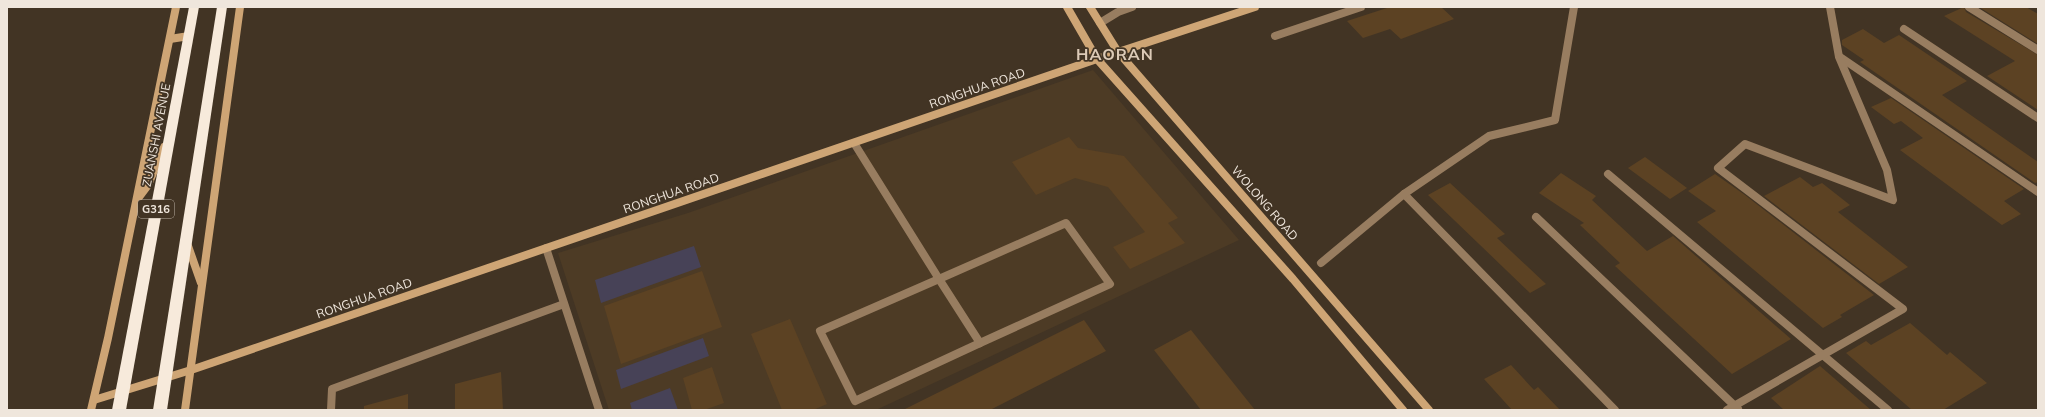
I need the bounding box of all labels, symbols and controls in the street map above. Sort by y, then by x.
district label: HAORAN [1076,44,1154,64]
street label: RONGHUA ROAD [927,65,1027,111]
street label: ZUANSHI AVENUE [139,82,173,188]
street label: WOLONG ROAD [1229,163,1301,243]
street label: RONGHUA ROAD [621,170,721,216]
road number: G316 [138,200,174,218]
street label: RONGHUA ROAD [314,275,414,321]

